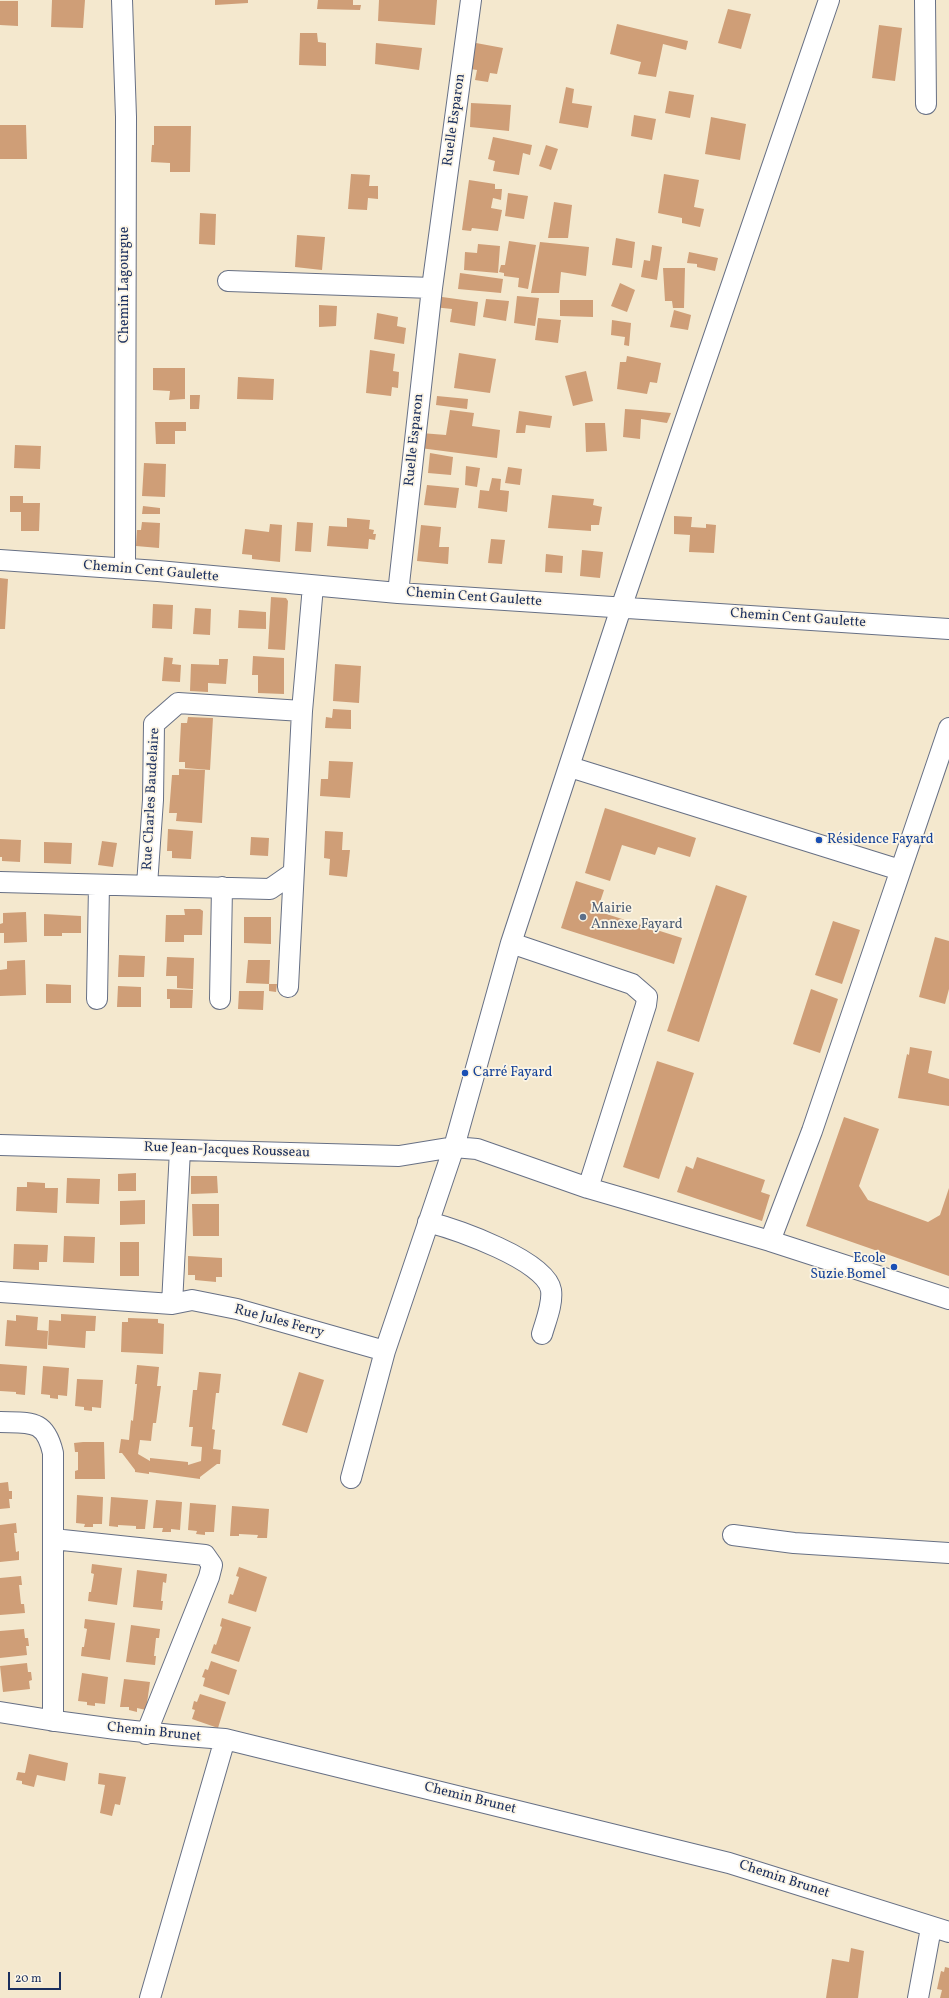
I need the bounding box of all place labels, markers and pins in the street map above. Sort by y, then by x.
place label: Résidence Fayard [827,832,934,848]
marker: Résidence Fayard [814,835,824,845]
place label: Mairie Annexe Fayard [591,901,683,934]
marker: Mairie Annexe Fayard [578,912,588,922]
place label: Carré Fayard [473,1065,552,1081]
marker: Carré Fayard [460,1068,470,1078]
place label: Ecole Suzie Bomel [810,1251,886,1284]
marker: Ecole Suzie Bomel [889,1262,899,1272]

